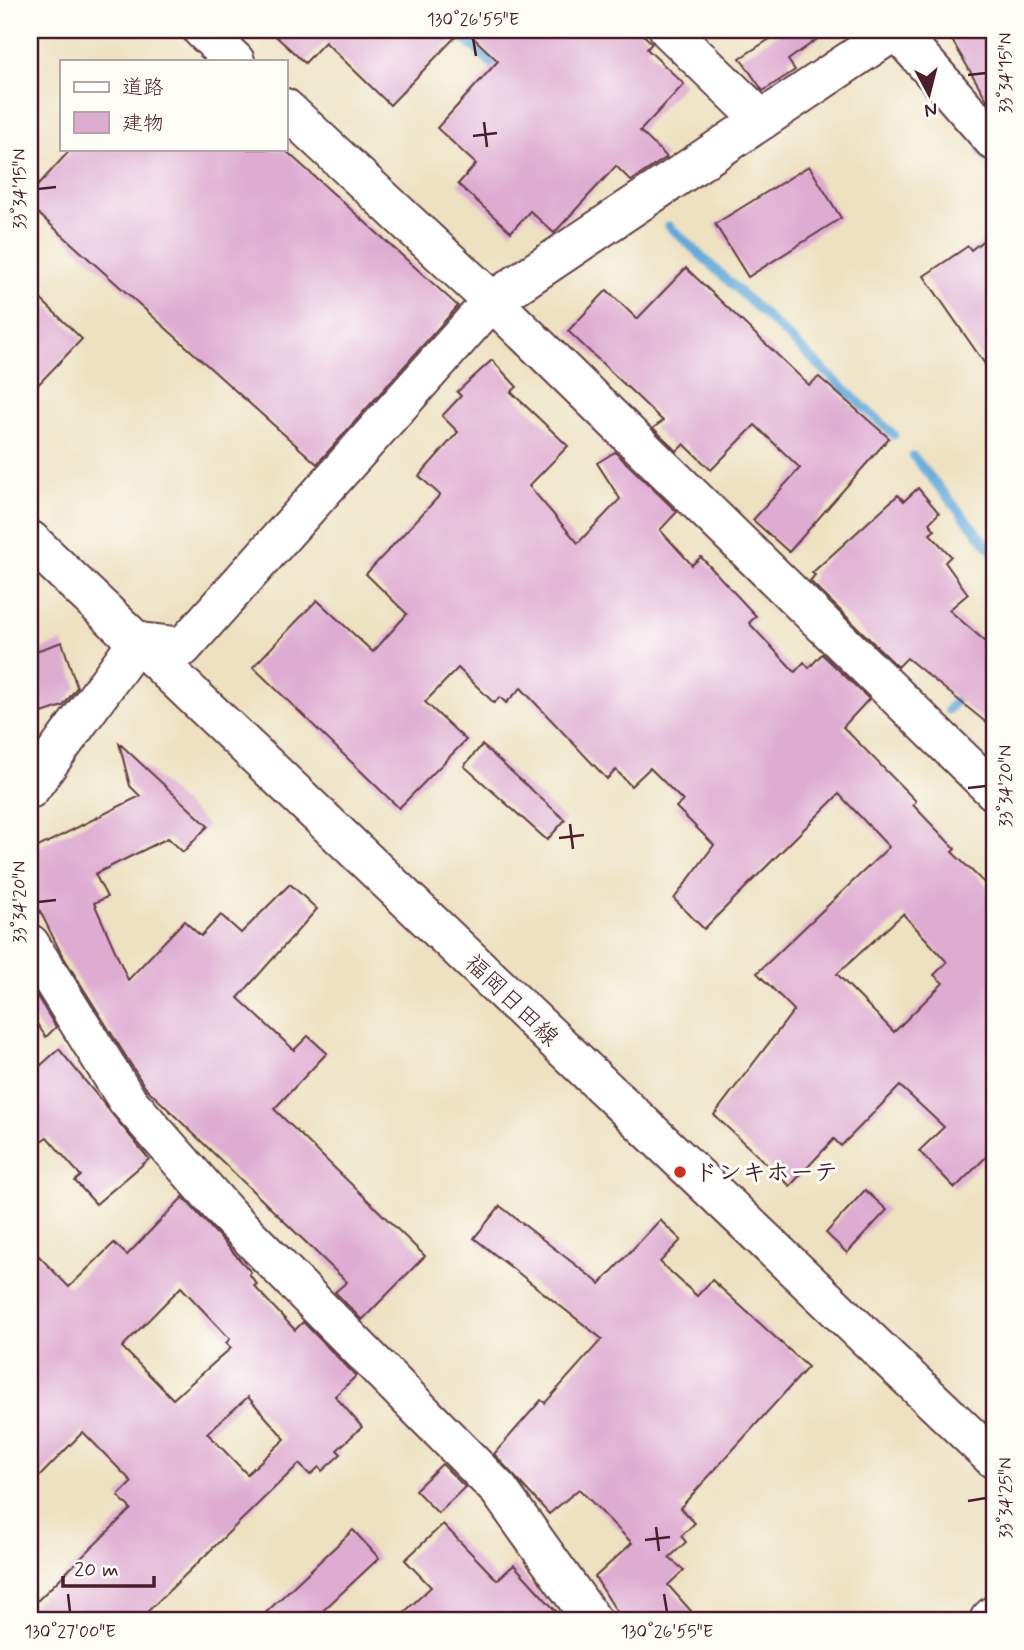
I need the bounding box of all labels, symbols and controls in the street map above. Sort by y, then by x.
text: 130°26'55"E [427,8,519,32]
text: 33°34'15"N [994,33,1018,113]
legend [60,60,287,150]
north arrow [894,60,964,130]
text: 道路 [122,74,164,102]
text: N [923,96,939,123]
text: 建物 [122,110,164,138]
text: 33°34'15"N [8,149,32,229]
text: 33°34'20"N [994,745,1018,827]
text: 33°34'20"N [8,861,32,943]
street label: 福岡日田線 [457,948,565,1054]
place label: ドンキホーテ [694,1158,838,1189]
marker: ドンキホーテ [672,1164,688,1180]
text: 33°34'25"N [994,1457,1018,1539]
scale bar [63,1545,154,1589]
text: 20 m [74,1556,119,1584]
text: 130°27'00"E [24,1620,116,1644]
text: 130°26'55"E [621,1620,713,1644]

